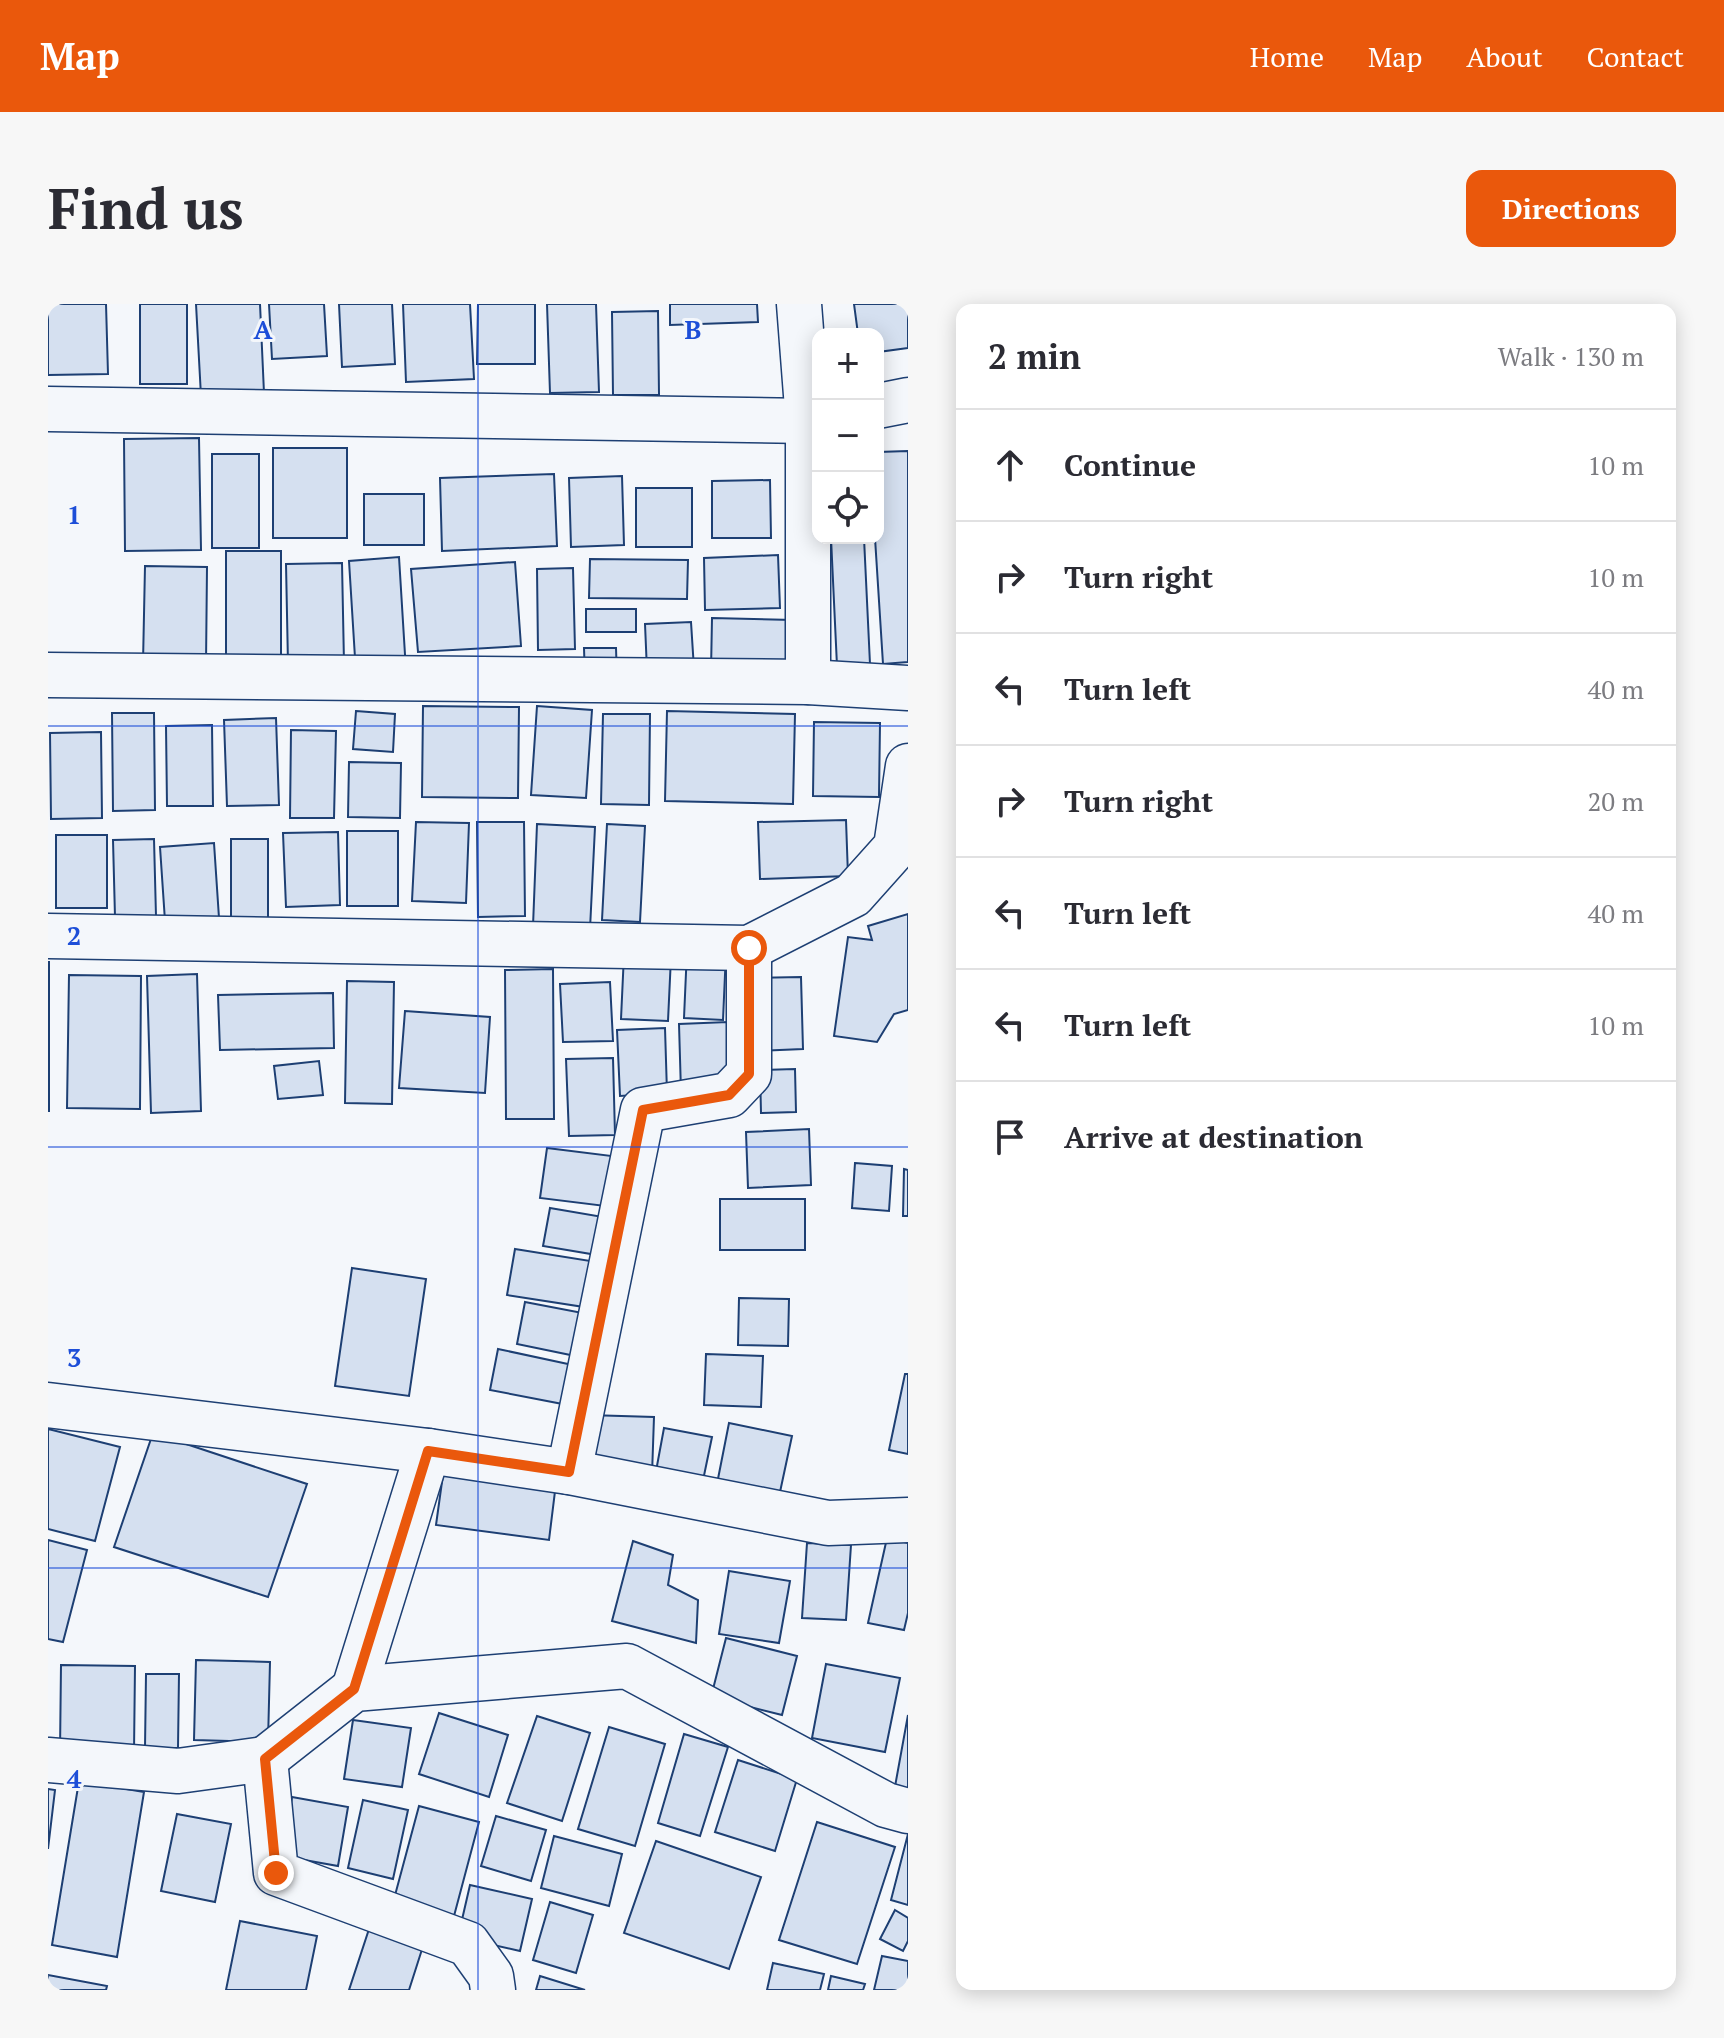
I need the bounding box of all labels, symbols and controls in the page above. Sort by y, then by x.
text: Map [40,31,120,81]
text: Home [1250,38,1324,75]
text: Map [1368,38,1422,75]
text: About [1466,38,1543,75]
text: Contact [1587,38,1684,75]
button: Directions [1466,170,1676,247]
text: Find us [48,171,244,245]
text: A [254,312,273,346]
text: B [685,312,701,346]
map controls [812,328,884,544]
button: + [812,328,884,400]
text: 2 min [988,334,1081,379]
text: Walk · 130 m [1498,339,1644,373]
button: − [812,400,884,472]
icon: ahead [988,443,1032,487]
text: Continue [1064,445,1196,485]
text: 10 m [1588,448,1644,482]
button: locate [812,472,884,544]
text: 1 [67,497,81,531]
icon: right [988,555,1032,599]
text: Turn right [1064,557,1213,597]
text: 10 m [1588,560,1644,594]
icon: left [988,667,1032,711]
text: Turn left [1064,669,1191,709]
text: 40 m [1588,672,1644,706]
icon: right [988,779,1032,823]
text: Turn right [1064,781,1213,821]
text: 20 m [1588,784,1644,818]
icon: left [988,891,1032,935]
text: Turn left [1064,893,1191,933]
text: 40 m [1588,896,1644,930]
text: 2 [67,918,81,952]
route start [731,930,767,966]
icon: left [988,1003,1032,1047]
text: Turn left [1064,1005,1191,1045]
text: 10 m [1588,1008,1644,1042]
icon: arrive [988,1115,1032,1159]
text: Arrive at destination [1064,1117,1363,1157]
text: 3 [67,1340,81,1374]
text: 4 [67,1761,82,1795]
route end [258,1855,294,1891]

